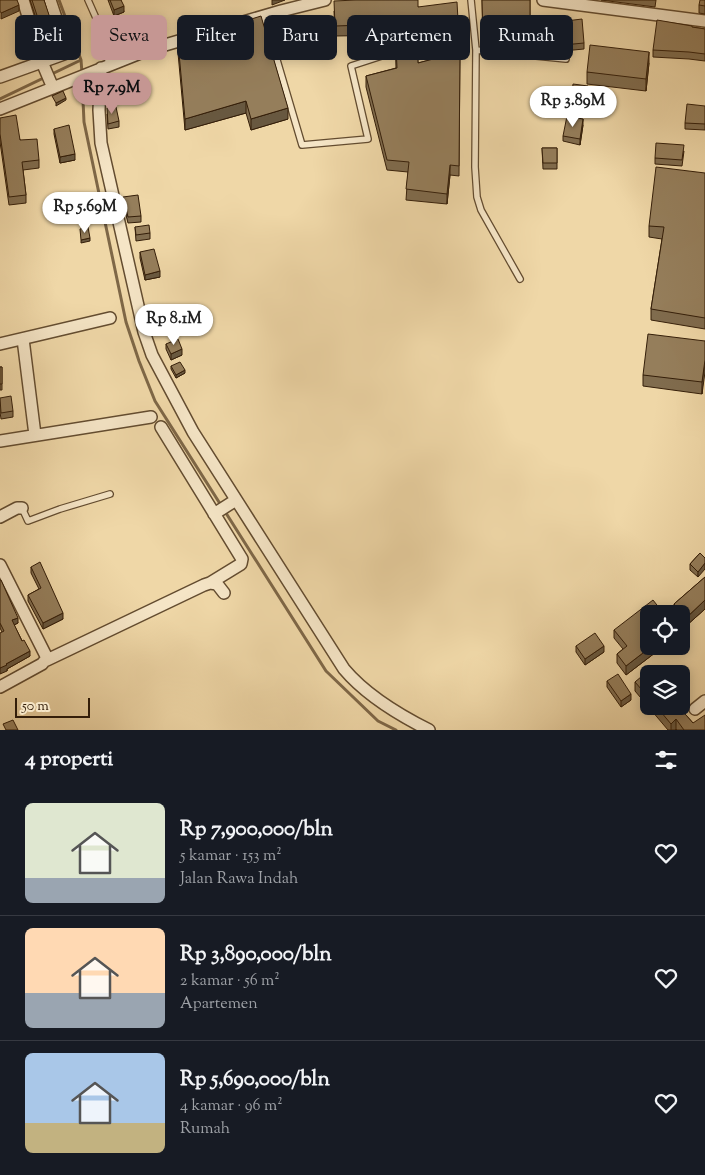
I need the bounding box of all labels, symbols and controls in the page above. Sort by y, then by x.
chip: Beli [15,15,81,60]
chip: Sewa [91,15,167,60]
chip: Filter [177,15,254,60]
chip: Baru [264,15,337,60]
chip: Apartemen [347,15,470,60]
chip: Rumah [480,15,573,60]
pin: Rp 7.9M [66,72,158,115]
text: Rp 7.9M [83,77,141,100]
pin: Rp 3.89M [521,86,625,128]
text: Rp 3.89M [541,90,605,113]
pin: Rp 5.69M [33,192,137,234]
text: Rp 5.69M [53,196,117,219]
pin: Rp 8.1M [128,304,220,346]
text: Rp 8.1M [146,308,202,331]
map controls [640,605,690,715]
button: locate [640,605,690,655]
button: layers [640,665,690,715]
scale bar [15,695,90,718]
text: 50 m [22,697,49,717]
text: 4 properti [25,745,113,775]
icon: filters [652,746,680,774]
text: Rp 7,900,000/bln [180,815,333,845]
icon: home [65,823,125,883]
icon: heart [652,839,680,867]
text: 5 kamar · 153 m² [180,845,282,868]
text: Jalan Rawa Indah [180,868,298,891]
text: Rp 3,890,000/bln [180,940,332,970]
icon: home [65,948,125,1008]
icon: heart [652,964,680,992]
text: 2 kamar · 56 m² [180,970,280,993]
text: Apartemen [180,993,258,1016]
text: Rp 5,690,000/bln [180,1065,330,1095]
icon: home [65,1073,125,1133]
icon: heart [652,1089,680,1117]
text: 4 kamar · 96 m² [180,1095,283,1118]
text: Rumah [180,1118,230,1141]

